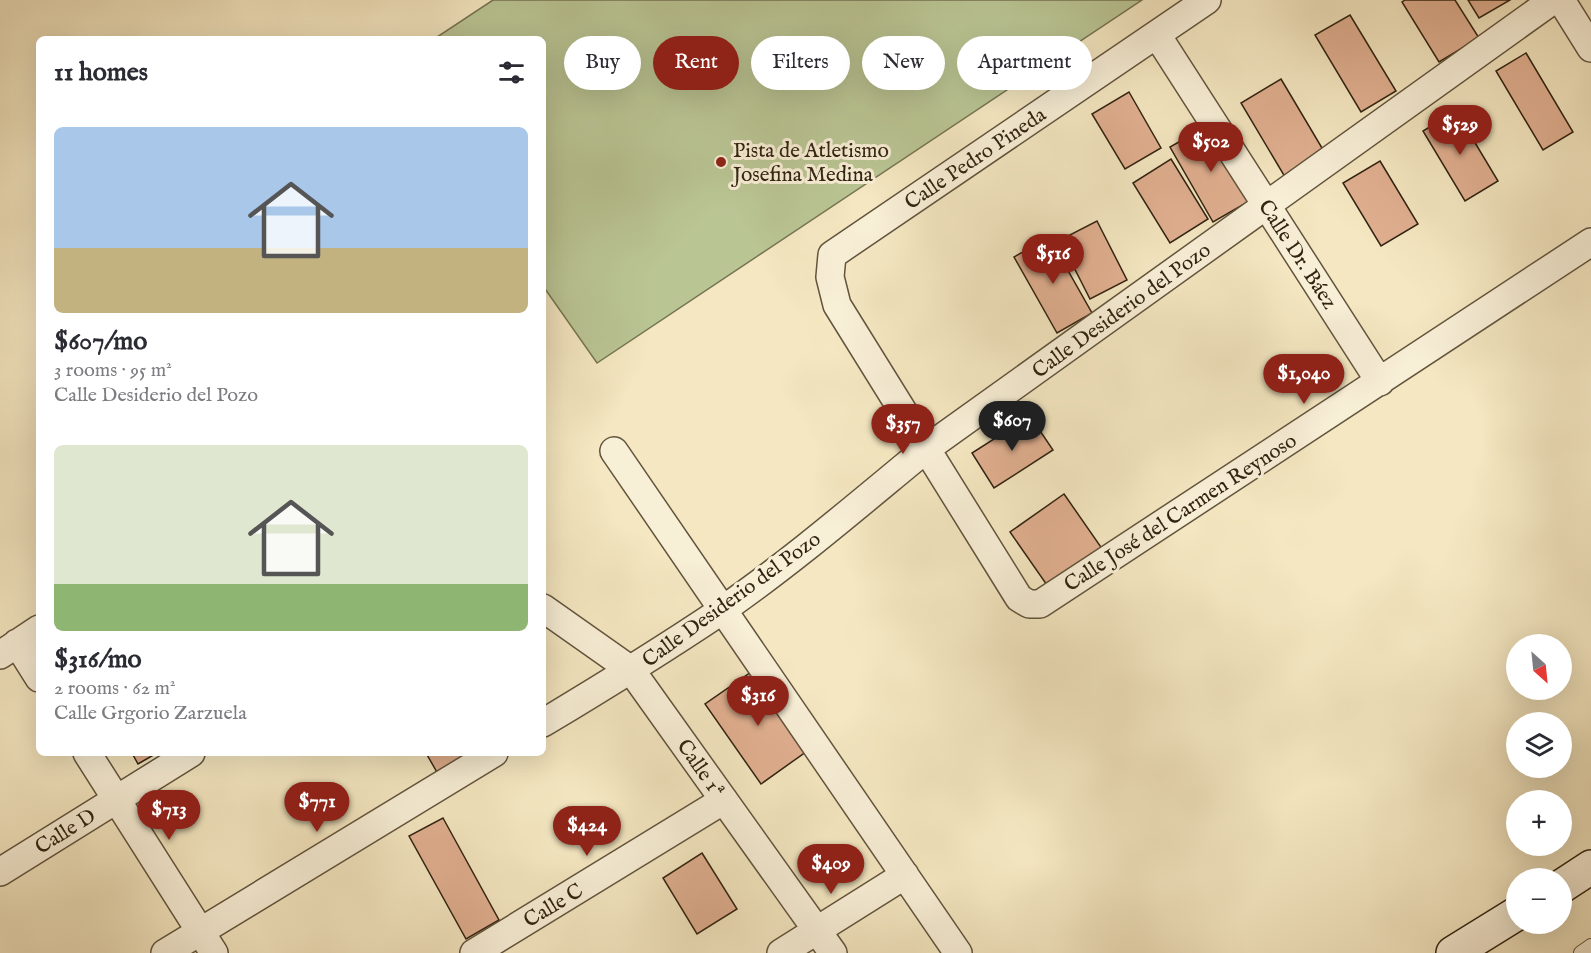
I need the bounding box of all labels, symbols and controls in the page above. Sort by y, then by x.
chip: Buy [564,36,641,90]
chip: Rent [653,36,739,90]
chip: Filters [751,36,850,90]
chip: New [862,36,945,90]
chip: Apartment [957,36,1092,90]
text: 11 homes [54,56,148,89]
icon: filters [495,56,528,89]
street label: Calle Pedro Pineda [900,101,1052,217]
pin: $529 [1424,105,1496,156]
text: $529 [1442,112,1478,137]
pin: $502 [1175,122,1247,173]
text: $502 [1192,129,1230,154]
place label: Pista de Atletismo Josefina Medina [731,138,889,189]
marker: Pista de Atletismo Josefina Medina [714,155,728,169]
icon: home [237,166,345,274]
street label: Calle Dr. Báez [1251,195,1342,315]
pin: $516 [1017,234,1089,285]
street label: Calle Desiderio del Pozo [1027,237,1217,385]
text: $516 [1036,241,1070,266]
text: $607/mo [54,325,147,358]
pin: $1,040 [1255,354,1353,405]
text: 3 rooms · 95 m² [54,358,172,383]
text: $1,040 [1277,361,1331,386]
text: Calle Desiderio del Pozo [54,383,258,408]
pin: $607 [976,401,1048,452]
pin: $357 [867,404,939,455]
text: $607 [993,408,1031,433]
text: $357 [885,411,921,436]
street label: Calle José del Carmen Reynoso [1059,428,1302,599]
icon: home [237,484,345,592]
street label: Calle Desiderio del Pozo [637,526,827,674]
north arrow [1506,634,1572,700]
map controls [1506,634,1572,934]
text: $316/mo [54,643,142,676]
text: 2 rooms · 62 m² [54,676,176,701]
pin: $316 [722,676,794,727]
text: $316 [741,683,775,708]
text: Calle Grgorio Zarzuela [54,701,247,726]
button: layers [1506,712,1572,778]
street label: Calle 1ª [670,734,730,803]
pin: $771 [281,782,353,833]
text: $771 [298,789,336,814]
pin: $713 [133,790,205,841]
button: + [1506,790,1572,856]
text: $713 [151,797,187,822]
street label: Calle D [30,803,101,861]
pin: $424 [551,806,623,857]
text: $424 [567,813,607,838]
pin: $409 [795,844,867,895]
text: $409 [811,851,851,876]
button: − [1506,868,1572,934]
street label: Calle C [519,878,588,935]

